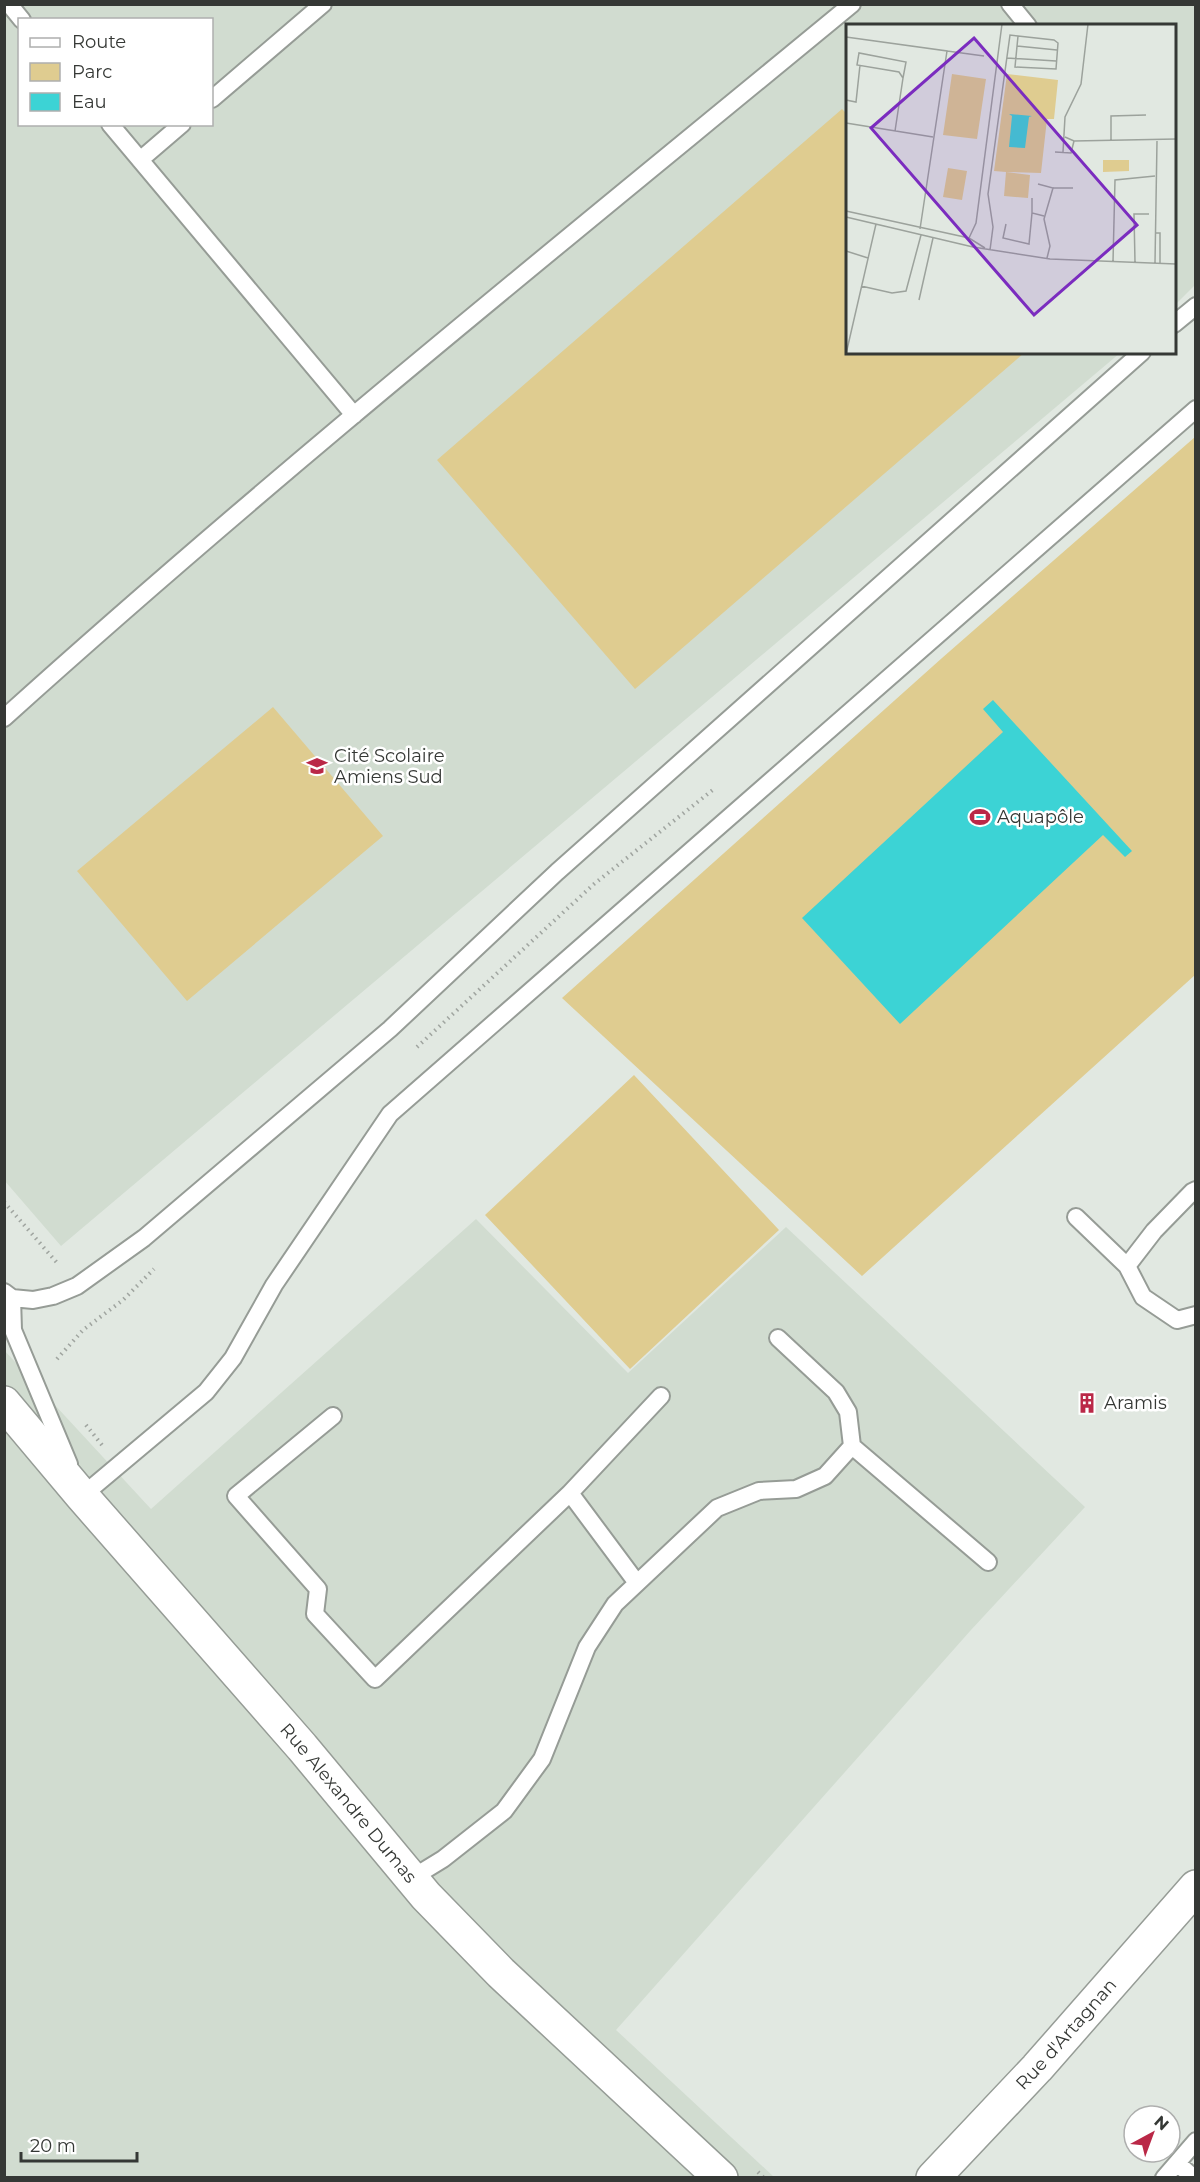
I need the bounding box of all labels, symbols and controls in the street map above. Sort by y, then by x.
legend [18,18,213,126]
inset map [846,24,1176,354]
text: Route [72,31,126,53]
text: Parc [72,61,112,83]
text: Eau [72,91,107,113]
place label: Cité Scolaire Amiens Sud [334,745,445,788]
school or university icon: Cité Scolaire Amiens Sud [305,754,329,778]
sports icon: Aquapôle [968,805,992,829]
place label: Aquapôle [997,806,1084,828]
building icon: Aramis [1075,1391,1099,1415]
place label: Aramis [1104,1392,1167,1414]
street label: Rue Alexandre Dumas [275,1719,422,1888]
street label: Rue d'Artagnan [1011,1974,1121,2094]
north arrow [1122,2104,1182,2164]
text: N [1150,2112,1173,2134]
scale bar [21,2125,136,2163]
text: 20 m [30,2135,76,2157]

